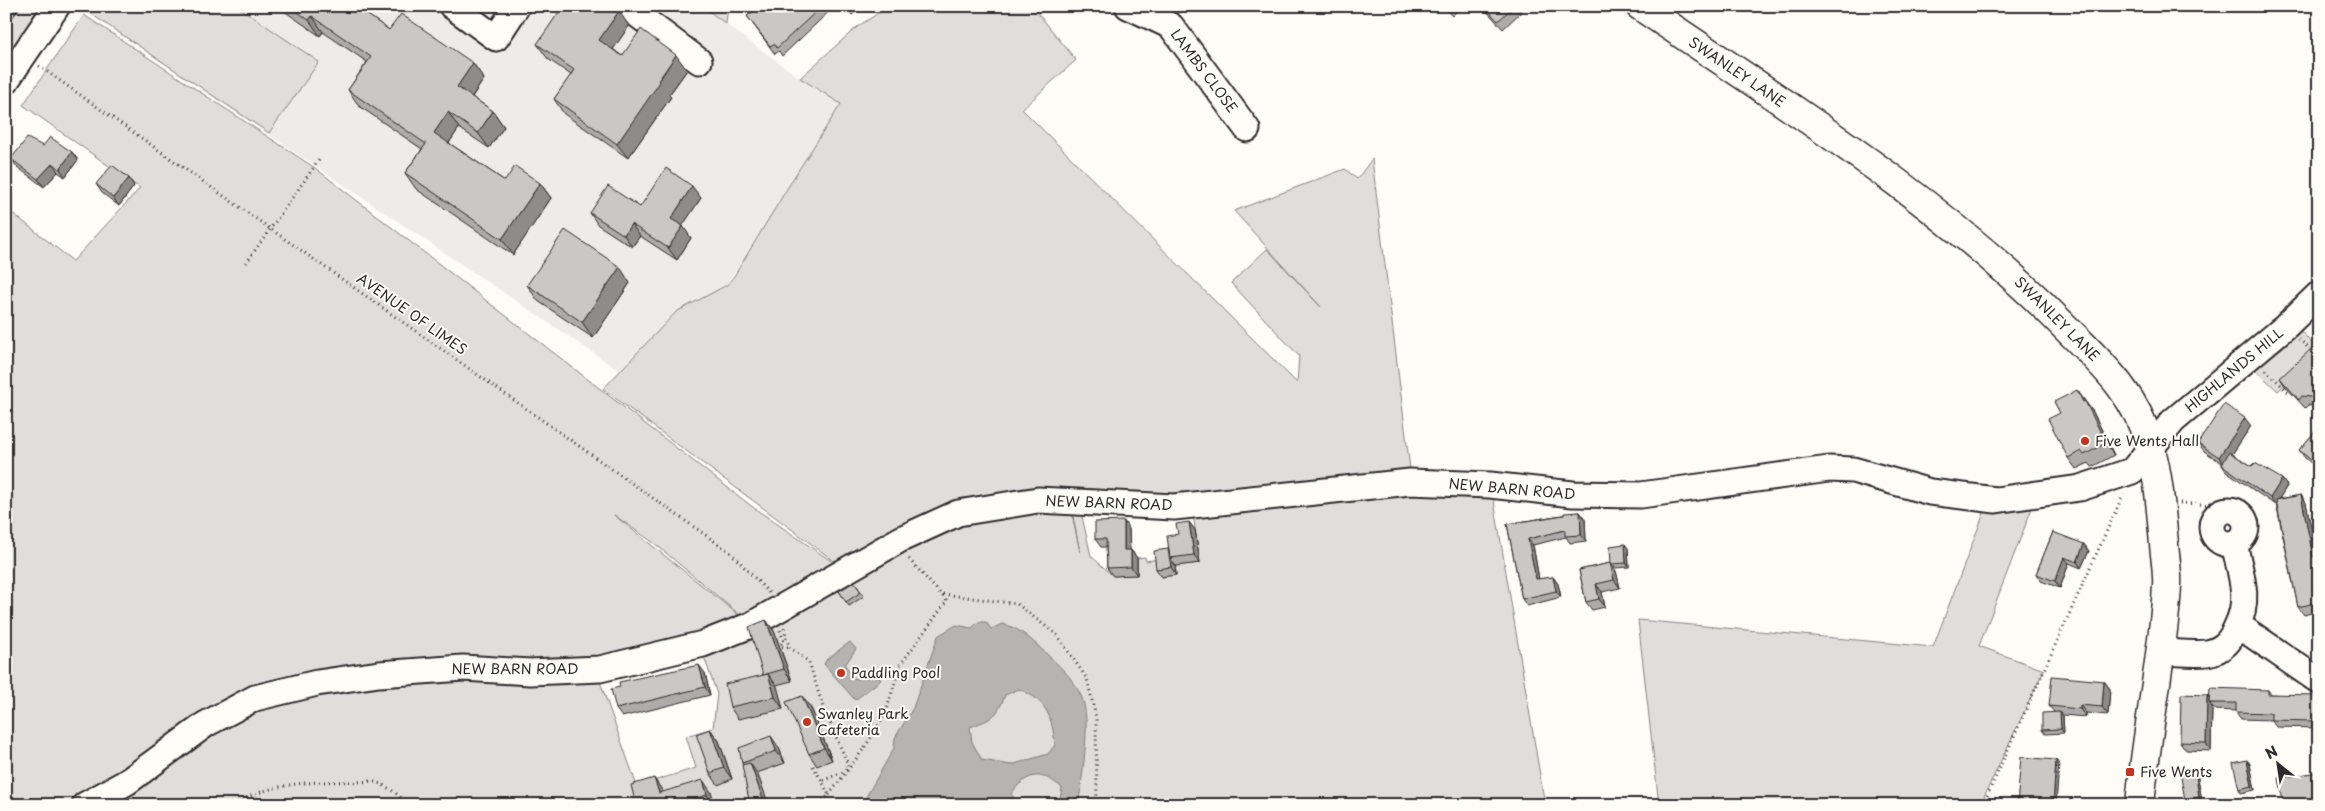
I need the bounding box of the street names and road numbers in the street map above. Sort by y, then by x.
street label: LAMBS CLOSE [1166,24,1243,117]
street label: SWANLEY LANE [1685,31,1790,112]
street label: AVENUE OF LIMES [353,268,472,360]
street label: SWANLEY LANE [2010,271,2105,366]
street label: HIGHLANDS HILL [2180,322,2288,417]
street label: NEW BARN ROAD [1448,472,1576,505]
street label: NEW BARN ROAD [1045,490,1173,515]
street label: NEW BARN ROAD [451,658,579,679]

